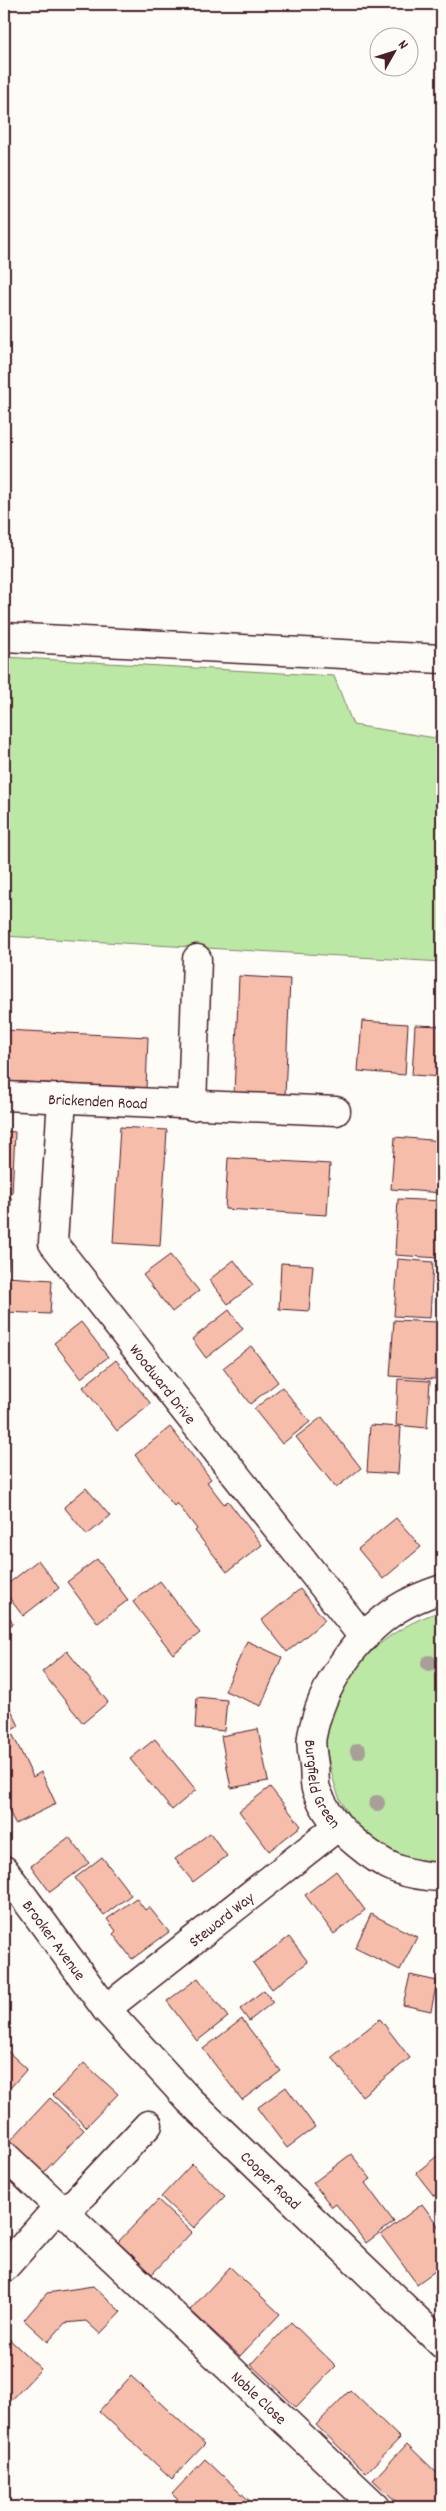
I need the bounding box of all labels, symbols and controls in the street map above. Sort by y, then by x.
north arrow [368,28,418,78]
text: N [393,36,413,54]
street label: Brickenden Road [48,1089,148,1116]
street label: Woodward Drive [123,1340,201,1430]
street label: Burgfield Green [297,1740,345,1834]
street label: Steward Way [184,1887,260,1954]
street label: Brooker Avenue [16,1896,90,1986]
street label: Cooper Road [234,2147,305,2216]
street label: Noble Close [225,2367,291,2431]

